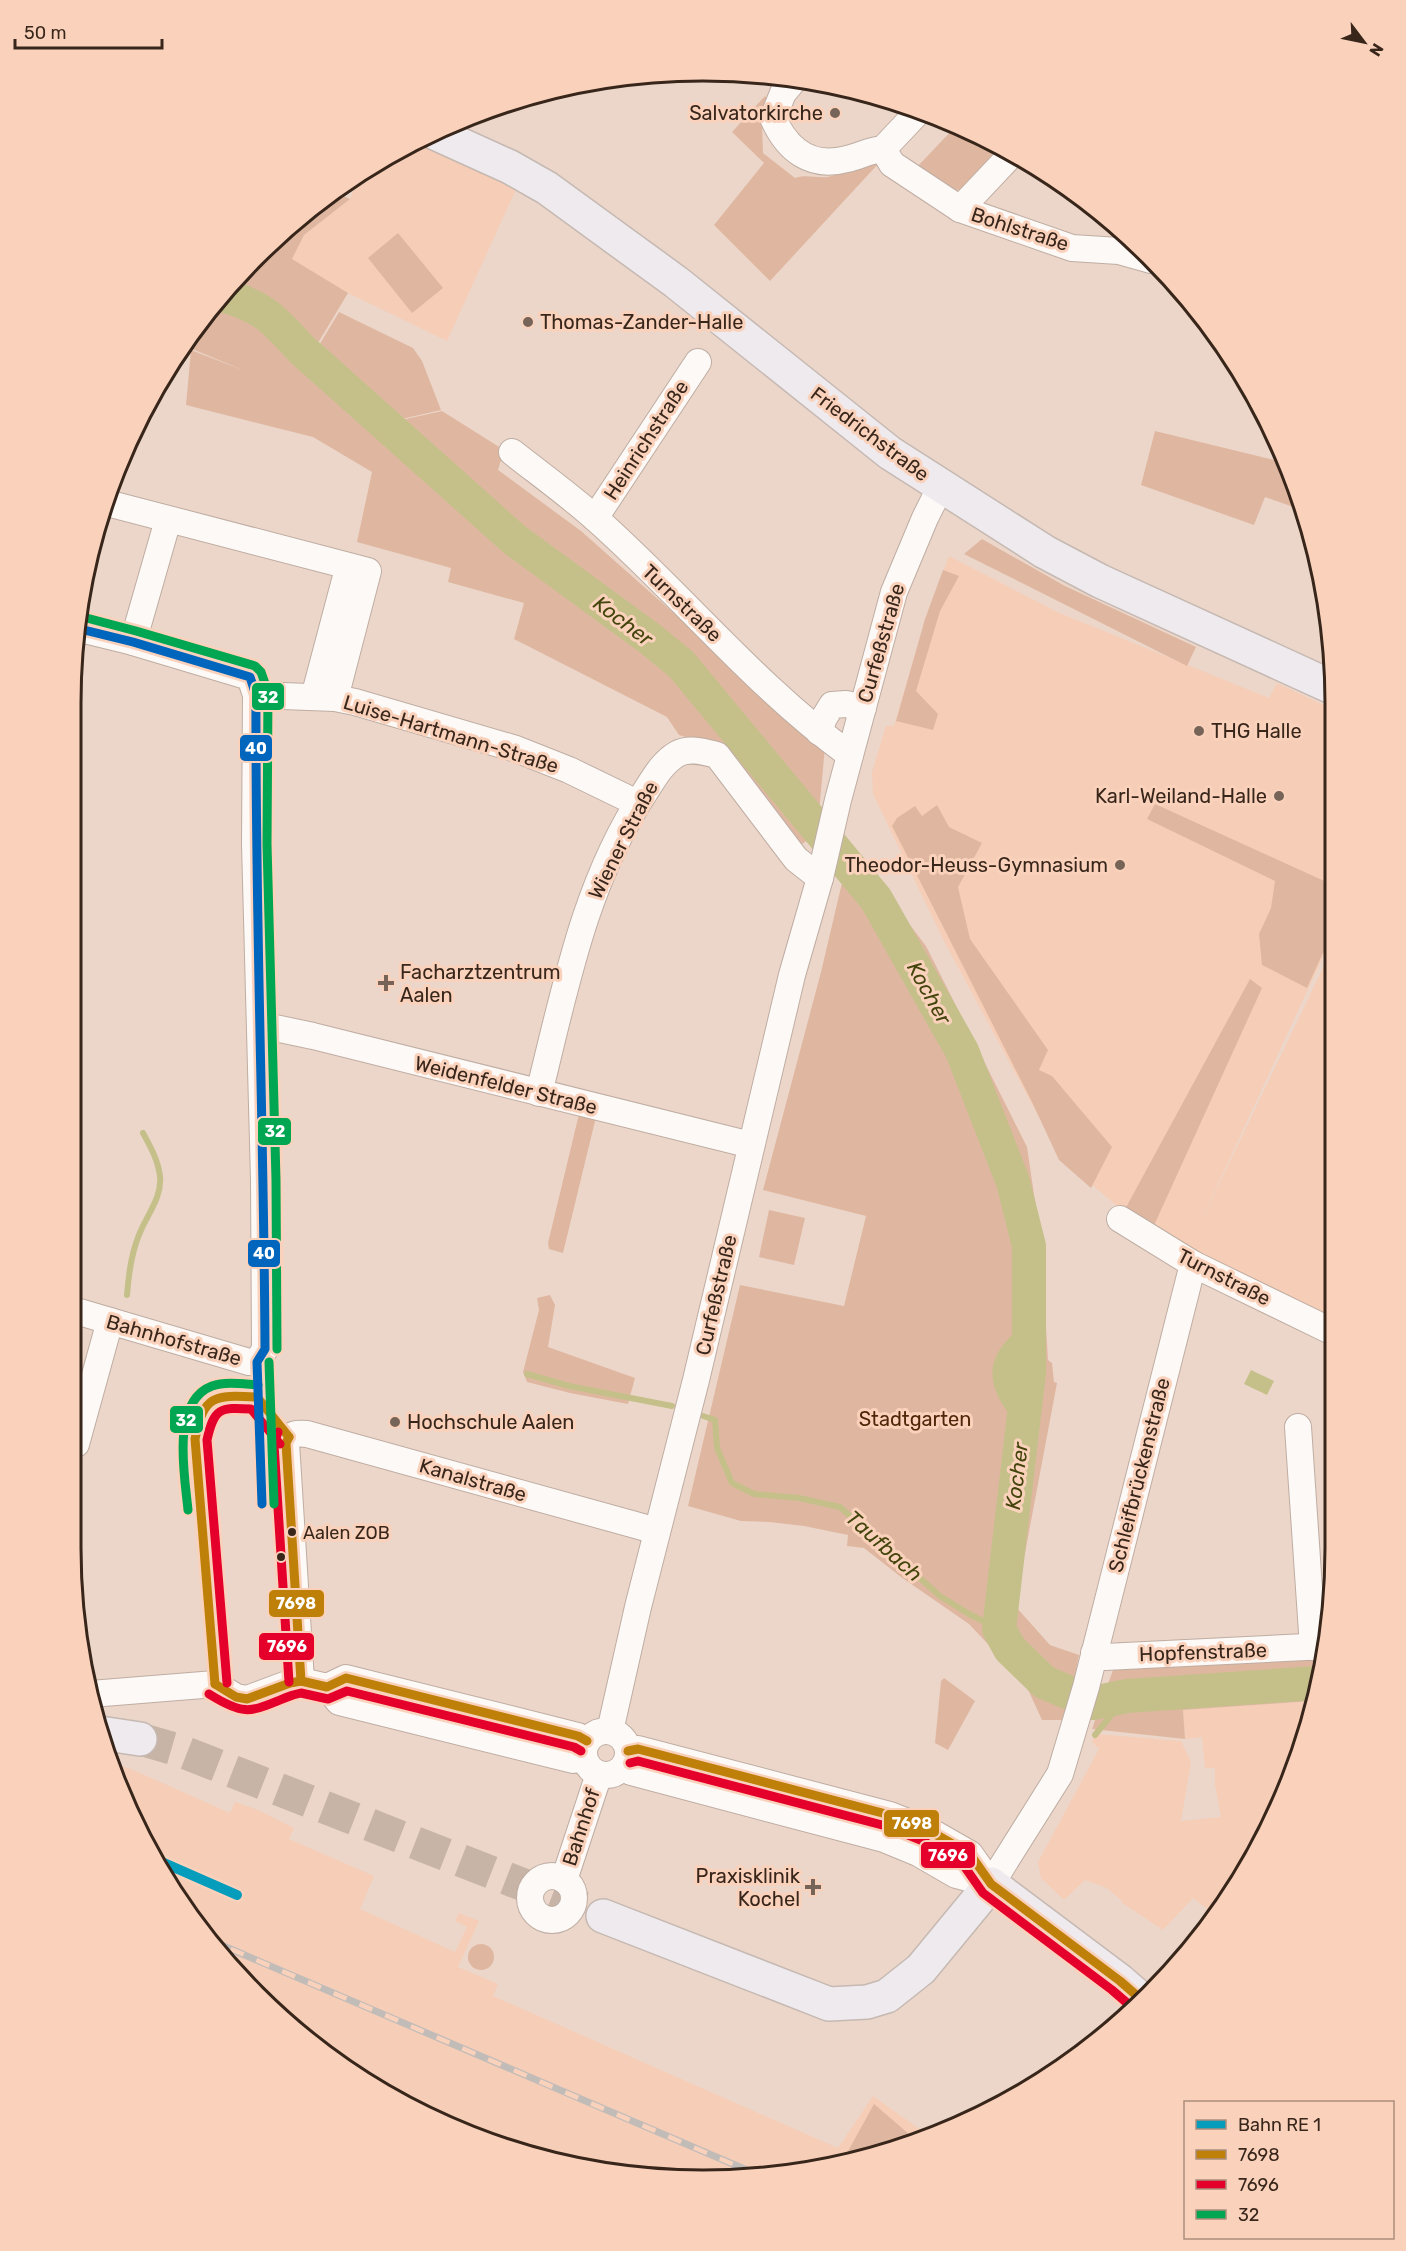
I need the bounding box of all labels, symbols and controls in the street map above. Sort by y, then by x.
scale bar [15,12,162,50]
north arrow [1334,12,1394,72]
text: 50 m [24,22,67,44]
text: N [1365,40,1387,60]
place label: Salvatorkirche [689,101,823,125]
marker: Salvatorkirche [828,106,842,120]
street label: Bohlstraße [968,202,1072,256]
place label: Thomas-Zander-Halle [540,310,743,334]
marker: Thomas-Zander-Halle [521,315,535,329]
street label: Heinrichstraße [598,376,694,504]
street label: Friedrichstraße [806,382,934,486]
street label: Turnstraße [637,559,727,647]
street label: Curfeßstraße [853,581,909,705]
water label: Kocher [589,590,659,652]
line badge: 32 [251,682,285,711]
text: 32 [258,688,278,707]
street label: Luise-Hartmann-Straße [341,690,561,778]
place label: THG Halle [1211,719,1302,743]
marker: THG Halle [1192,724,1206,738]
line badge: 40 [239,734,273,762]
text: 40 [245,739,267,758]
street label: Wiener Straße [583,777,663,903]
place label: Karl-Weiland-Halle [1095,784,1267,808]
marker: Karl-Weiland-Halle [1272,789,1286,803]
place label: Theodor-Heuss-Gymnasium [844,853,1108,877]
marker: Theodor-Heuss-Gymnasium [1113,858,1127,872]
water label: Kocher [902,957,957,1029]
place label: Facharztzentrum Aalen [400,960,560,1007]
marker: Facharztzentrum Aalen [377,974,395,992]
street label: Weidenfelder Straße [412,1051,600,1119]
line badge: 32 [257,1117,292,1146]
text: 32 [265,1122,285,1141]
street label: Curfeßstraße [690,1232,742,1358]
line badge: 40 [247,1239,281,1268]
street label: Turnstraße [1173,1243,1275,1311]
text: 40 [253,1244,275,1263]
street label: Bahnhofstraße [104,1309,244,1371]
street label: Schleifbrückenstraße [1103,1375,1175,1575]
line badge: 32 [169,1405,204,1434]
park label: Stadtgarten [859,1407,971,1431]
place label: Hochschule Aalen [407,1410,575,1434]
text: 32 [176,1411,196,1430]
marker: Hochschule Aalen [388,1415,402,1429]
water label: Kocher [1000,1440,1033,1511]
street label: Kanalstraße [417,1453,529,1507]
water label: Taufbach [841,1505,928,1586]
place label: Aalen ZOB [303,1522,390,1544]
marker: Aalen ZOB [286,1526,298,1538]
unlabelled marker [275,1551,287,1563]
line badge: 7698 [268,1589,325,1618]
text: 7698 [276,1594,316,1613]
line badge: 7696 [258,1632,315,1661]
text: 7696 [267,1637,307,1656]
street label: Hopfenstraße [1139,1638,1267,1666]
street label: Bahnhof [557,1785,605,1869]
line badge: 7698 [883,1809,940,1838]
text: 7698 [892,1814,932,1833]
line badge: 7696 [920,1841,976,1869]
text: 7696 [928,1846,968,1865]
place label: Praxisklinik Kochel [696,1864,801,1911]
marker: Praxisklinik Kochel [804,1878,822,1896]
legend [1184,2101,1394,2239]
text: Bahn RE 1 [1238,2114,1321,2136]
text: 7698 [1238,2144,1280,2166]
text: 7696 [1238,2174,1279,2196]
text: 32 [1238,2204,1259,2226]

